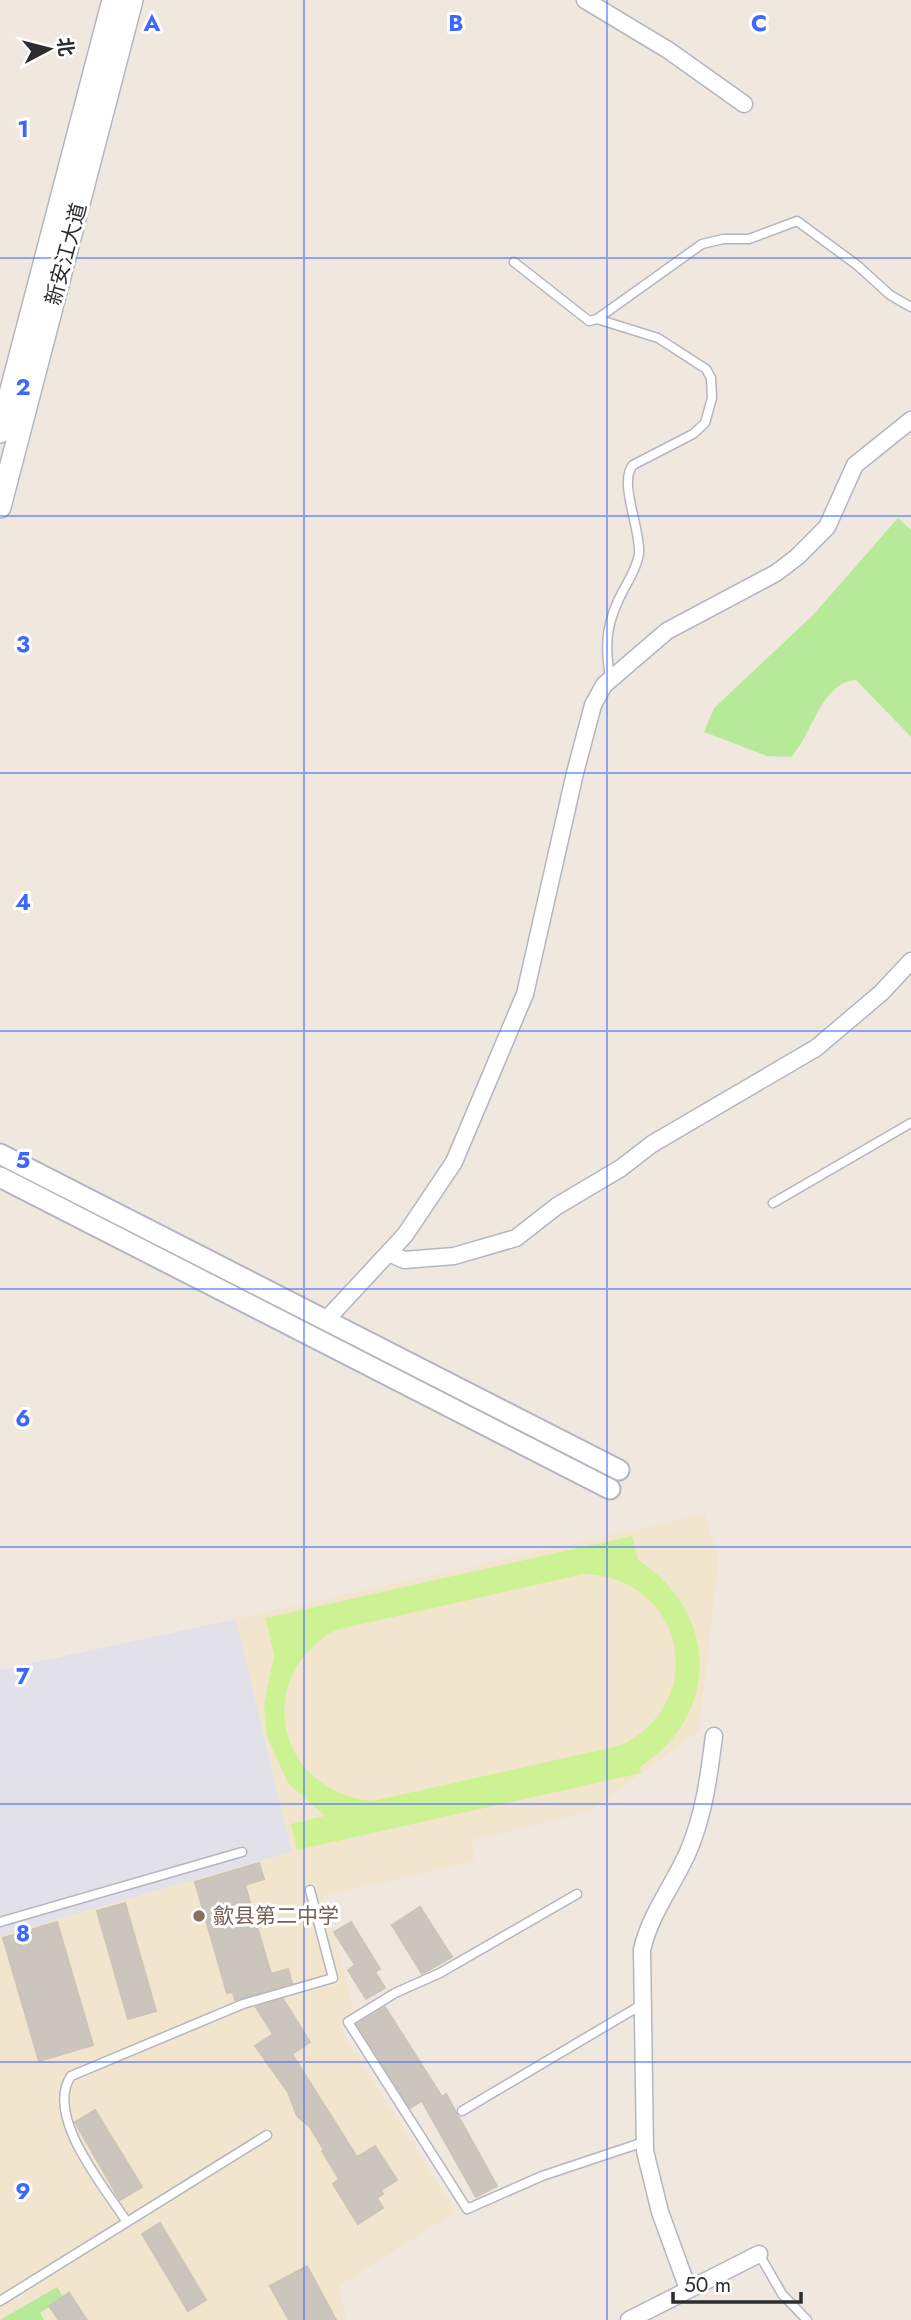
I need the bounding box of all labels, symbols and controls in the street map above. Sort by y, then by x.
text: A [143,6,161,40]
text: B [448,6,464,40]
text: C [751,6,767,40]
north arrow [14,14,84,84]
text: 北 [51,36,80,58]
text: 1 [17,112,29,146]
street label: 新安江大道 [38,199,94,309]
text: 2 [15,370,31,404]
text: 3 [16,627,30,661]
text: 4 [15,885,31,919]
text: 5 [16,1143,30,1177]
text: 6 [15,1401,31,1435]
text: 7 [16,1659,30,1693]
place label: 歙县第二中学 [213,1901,339,1931]
marker: 歙县第二中学 [191,1908,207,1924]
text: 8 [16,1916,30,1950]
text: 9 [15,2174,31,2208]
scale bar [673,2260,801,2304]
text: 50 m [684,2270,731,2300]

